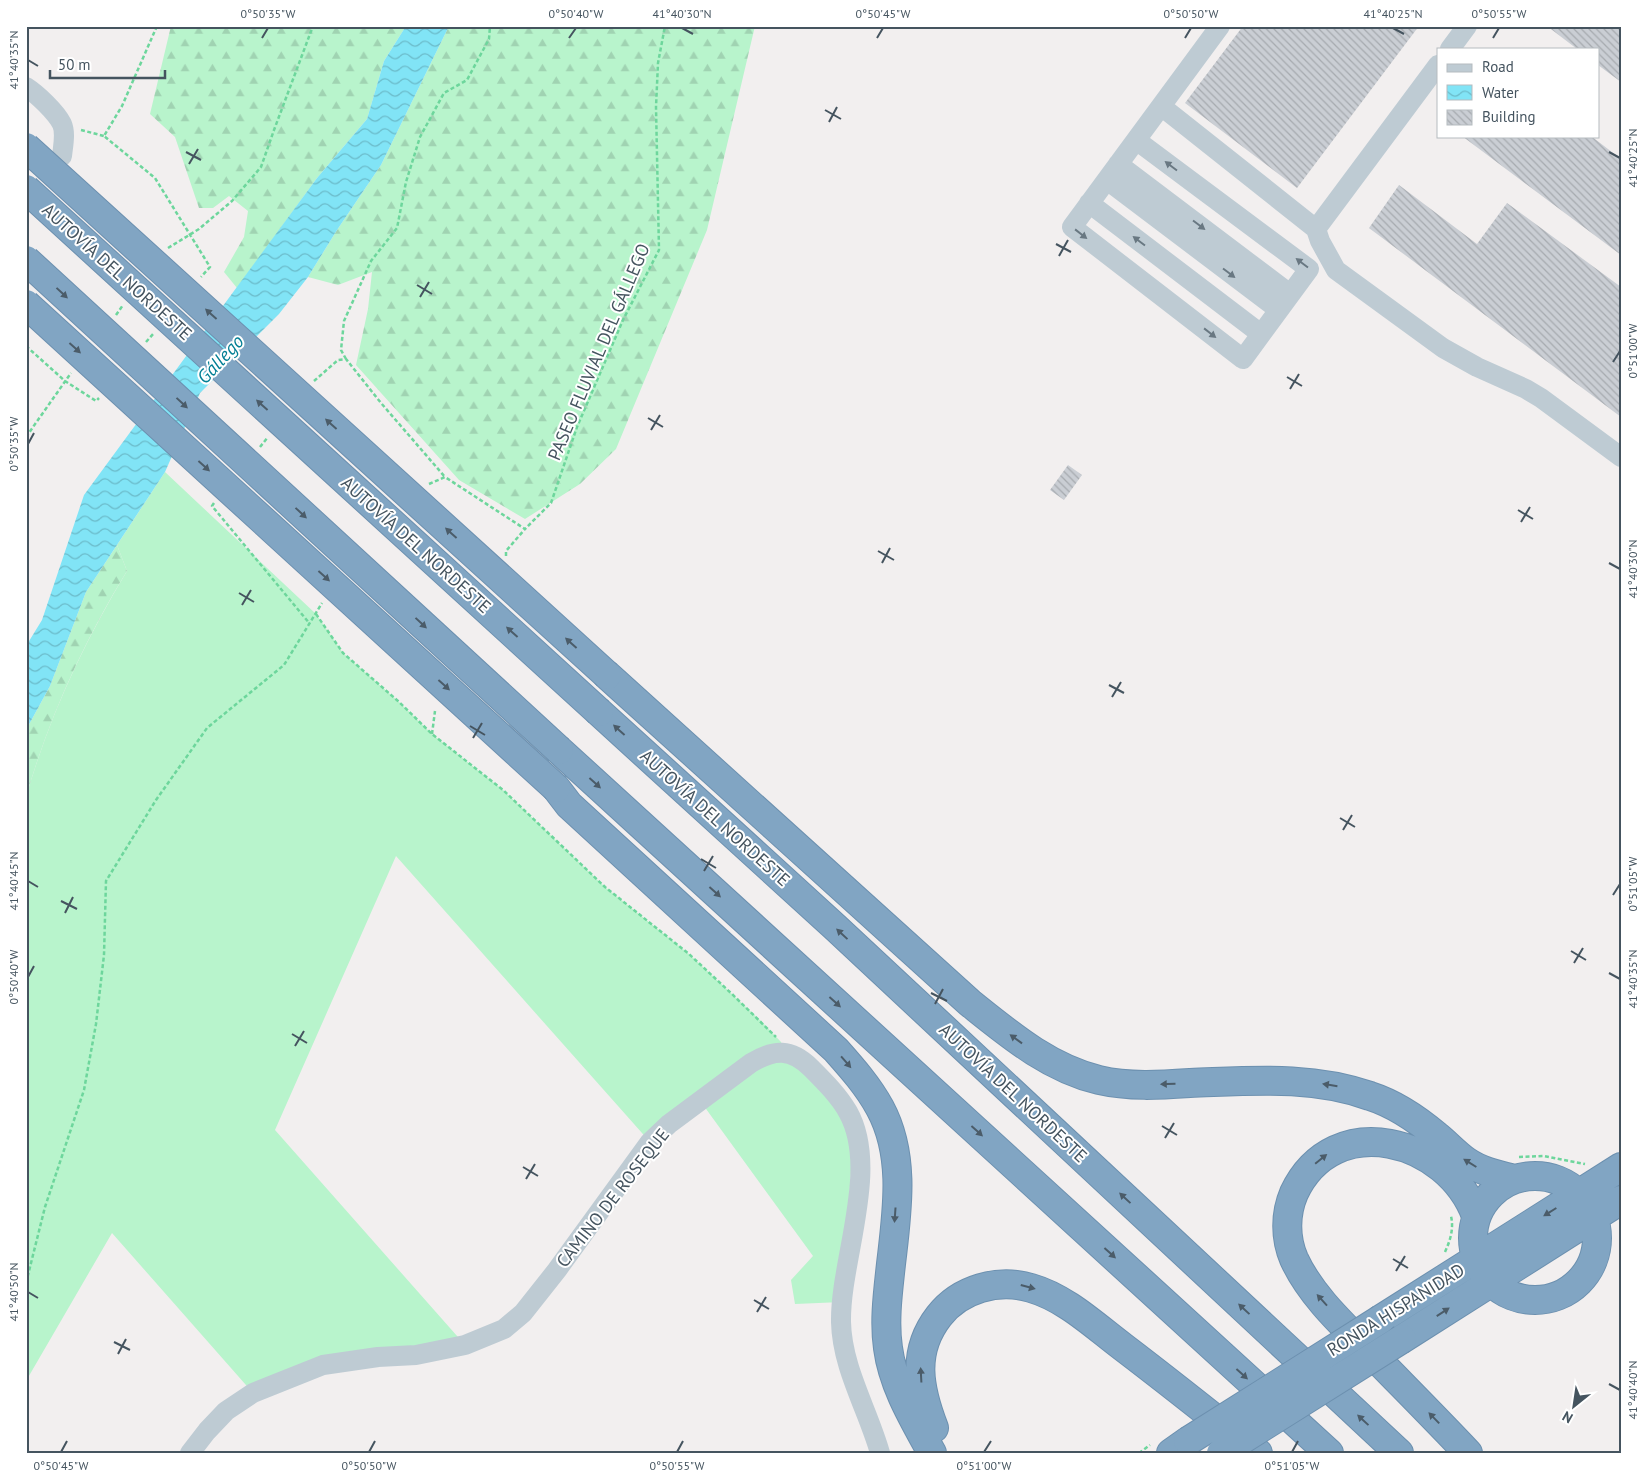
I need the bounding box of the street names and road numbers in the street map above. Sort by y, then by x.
street label: AUTOVÍA DEL NORDESTE [38,198,197,345]
street label: PASEO FLUVIAL DEL GÁLLEGO [542,240,655,464]
street label: AUTOVÍA DEL NORDESTE [337,471,496,618]
street label: AUTOVÍA DEL NORDESTE [636,744,795,891]
street label: AUTOVÍA DEL NORDESTE [935,1018,1092,1167]
street label: CAMINO DE ROSEQUE [551,1123,674,1272]
street label: RONDA HISPANIDAD [1323,1258,1469,1361]

